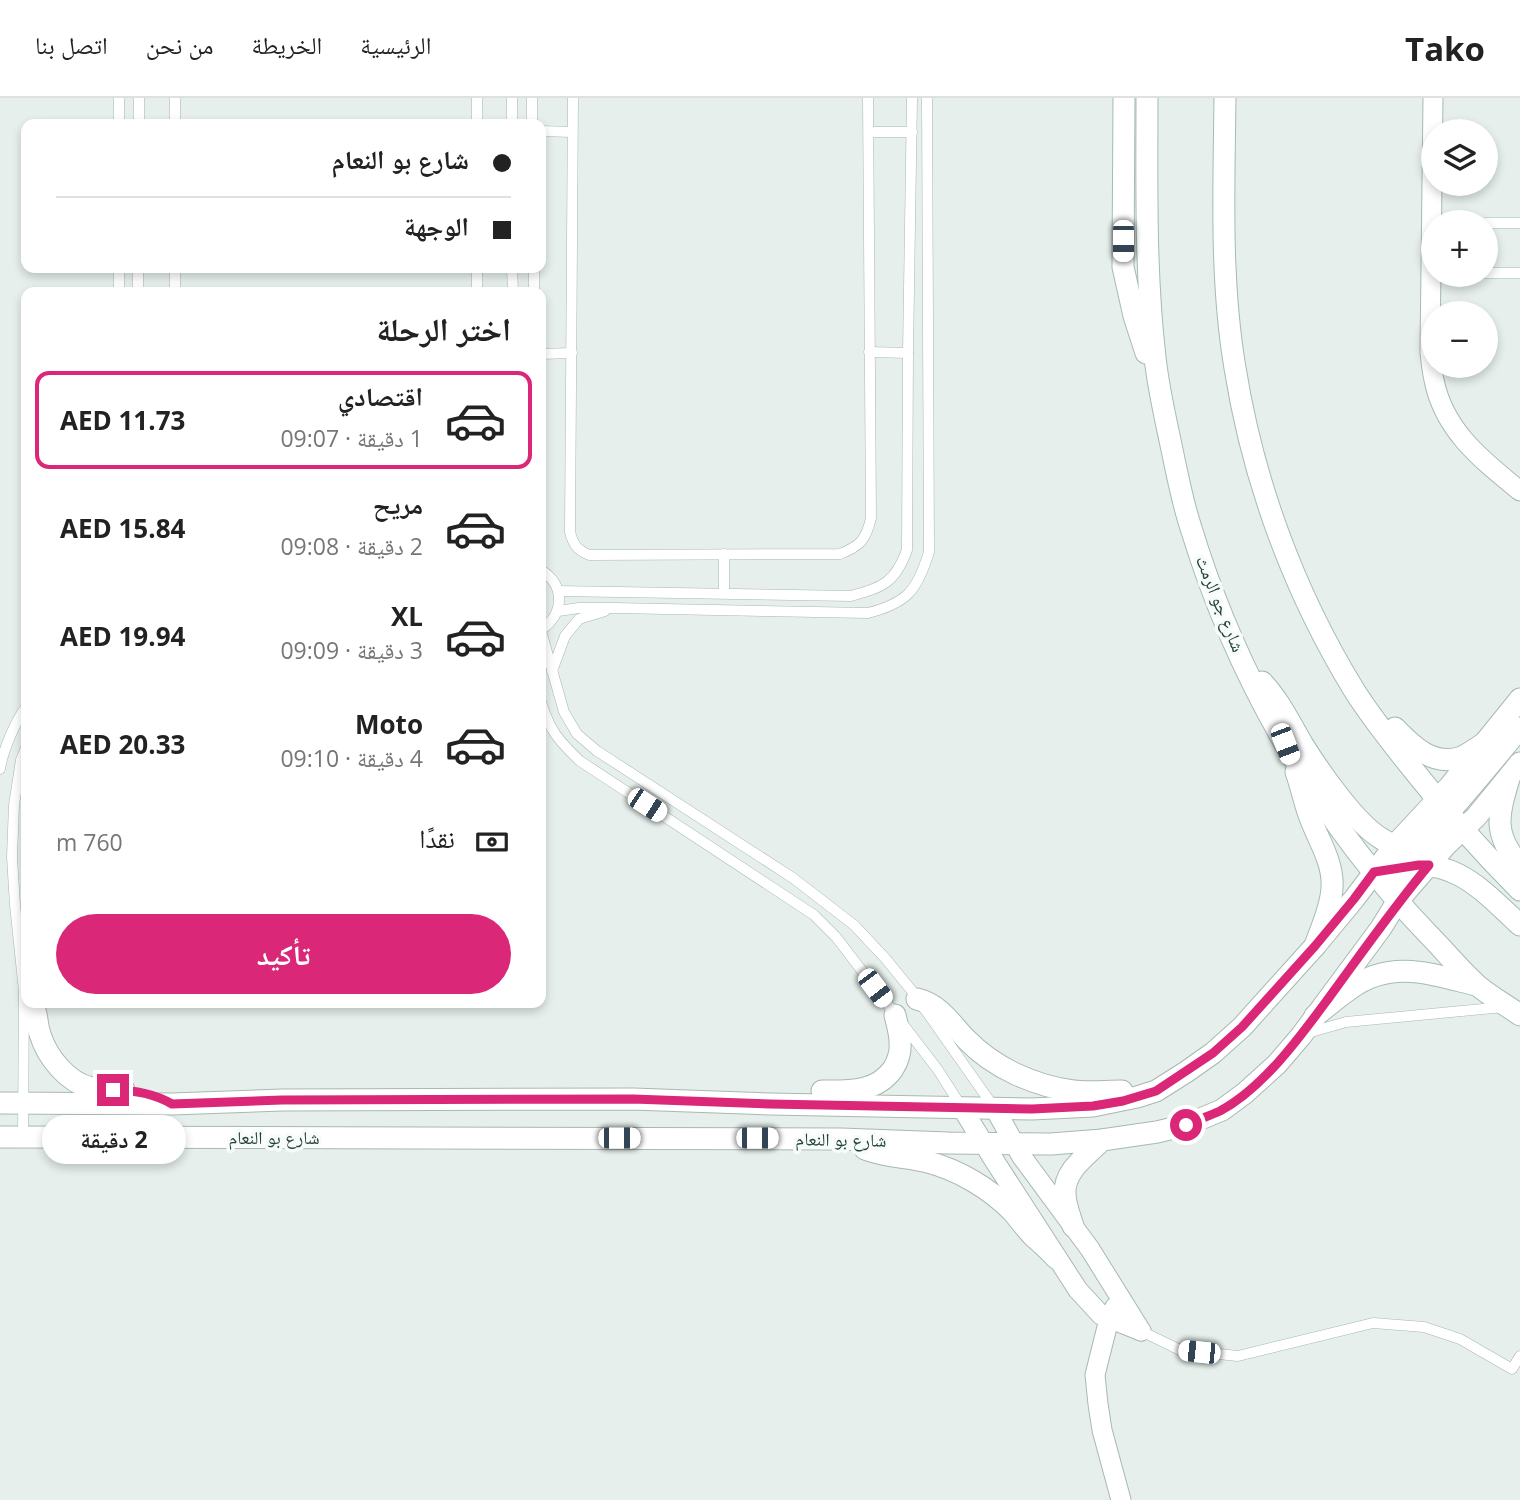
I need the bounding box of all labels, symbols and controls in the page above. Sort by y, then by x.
text: Tako [1405,26,1485,71]
text: اتصل بنا [35,28,108,61]
text: من نحن [146,28,214,61]
text: الخريطة [252,28,322,61]
text: الرئيسية [360,28,431,61]
map controls [1421,119,1498,378]
button: layers [1421,119,1498,196]
text: شارع بو النعام [332,141,469,177]
text: الوجهة [404,208,469,244]
button: + [1421,210,1498,287]
car [1113,220,1134,262]
button: − [1421,301,1498,378]
text: اختر الرحلة [376,307,511,350]
text: اقتصادي [338,378,423,414]
icon: car [444,389,507,452]
text: AED 11.73 [60,402,185,438]
text: 1 دقيقة · 09:07 [280,422,423,454]
text: مريح [373,486,423,522]
icon: car [444,497,507,560]
text: AED 15.84 [60,510,185,546]
text: 2 دقيقة · 09:08 [280,530,423,562]
street label: شارع جو الرمث [1191,552,1251,655]
text: XL [391,598,423,634]
icon: car [444,605,507,668]
text: AED 19.94 [60,618,185,654]
text: 3 دقيقة · 09:09 [280,634,423,666]
text: Moto [355,706,423,742]
icon: car [444,713,507,776]
car [1268,721,1303,767]
text: AED 20.33 [60,726,185,762]
text: 4 دقيقة · 09:10 [280,742,423,774]
car [624,785,671,825]
text: نقدًا [419,820,455,856]
icon: cash [473,823,511,861]
text: 760 m [56,826,123,858]
button: تأكيد [56,914,511,994]
car [854,965,897,1011]
route end [97,1074,129,1106]
route start [1170,1109,1202,1141]
callout: 2 دقيقة [41,1114,185,1164]
text: 2 دقيقة [80,1123,148,1155]
street label: شارع بو النعام [228,1125,320,1150]
street label: شارع بو النعام [795,1126,887,1153]
car [599,1128,641,1149]
car [737,1128,779,1149]
car [1178,1339,1221,1365]

